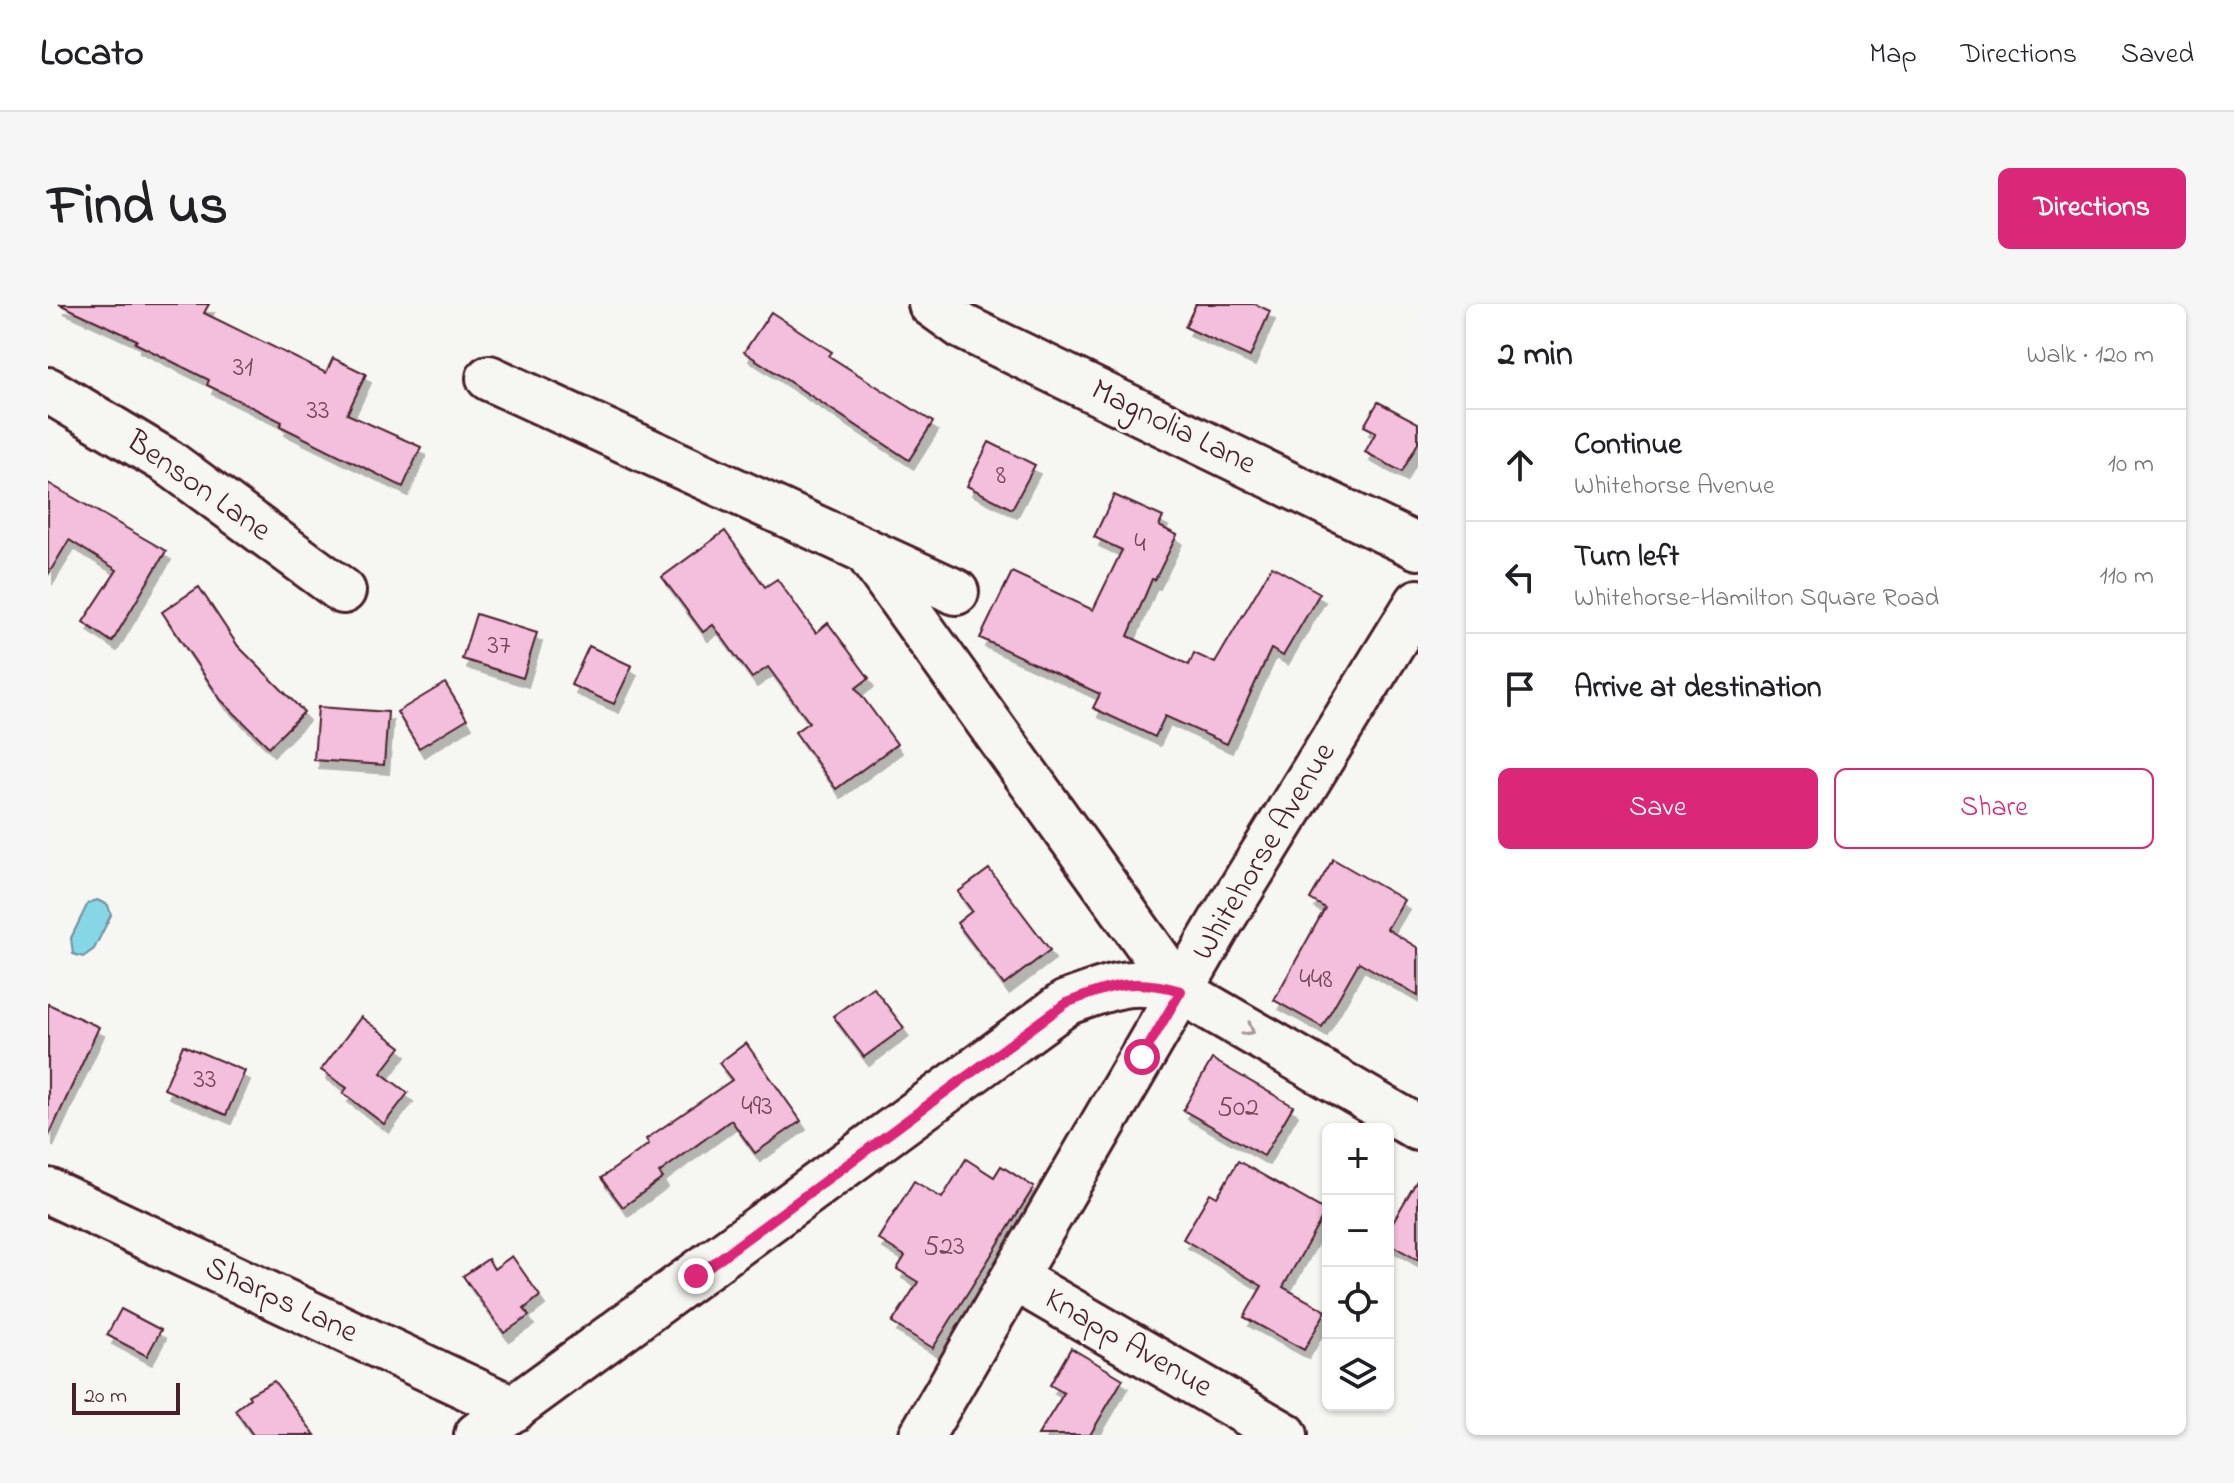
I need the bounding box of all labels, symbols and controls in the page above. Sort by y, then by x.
text: Locato [40,27,144,83]
text: Map [1869,35,1917,76]
text: Directions [1961,35,2077,76]
text: Saved [2121,35,2194,76]
text: Find us [48,168,228,249]
button: Directions [1998,168,2186,249]
text: 2 min [1498,331,1573,381]
text: Walk · 120 m [2026,337,2154,375]
house number: 31 [233,348,253,389]
street label: Magnolia Lane [1083,368,1264,488]
house number: 33 [306,391,330,432]
street label: Benson Lane [115,419,281,555]
text: Continue [1574,424,1682,468]
icon: ahead [1498,443,1542,487]
text: 10 m [2108,446,2154,484]
house number: 8 [996,456,1006,497]
text: Whitehorse Avenue [1574,468,1775,506]
house number: 4 [1134,524,1146,565]
text: Turn left [1574,536,1679,580]
icon: left [1498,555,1542,599]
text: 110 m [2100,558,2154,596]
text: Whitehorse-Hamilton Square Road [1574,580,1939,618]
house number: 37 [487,626,511,667]
icon: arrive [1498,667,1542,711]
text: Arrive at destination [1574,667,1822,711]
street label: Whitehorse Avenue [1181,734,1349,970]
button: Save [1498,768,1818,849]
button: Share [1834,768,2154,849]
house number: 448 [1299,960,1333,1001]
one-way arrow [1240,1020,1254,1036]
route start [1124,1039,1160,1075]
house number: 33 [193,1060,217,1101]
house number: 493 [741,1087,773,1128]
house number: 502 [1217,1088,1259,1129]
map controls [1322,1123,1394,1411]
button: + [1322,1123,1394,1195]
button: − [1322,1195,1394,1267]
house number: 523 [923,1227,965,1268]
street label: Sharps Lane [197,1245,366,1357]
route end [678,1258,714,1294]
button: locate [1322,1267,1394,1339]
street label: Knapp Avenue [1035,1277,1221,1411]
button: layers [1322,1339,1394,1411]
scale bar [72,1379,180,1415]
text: 20 m [84,1381,127,1413]

